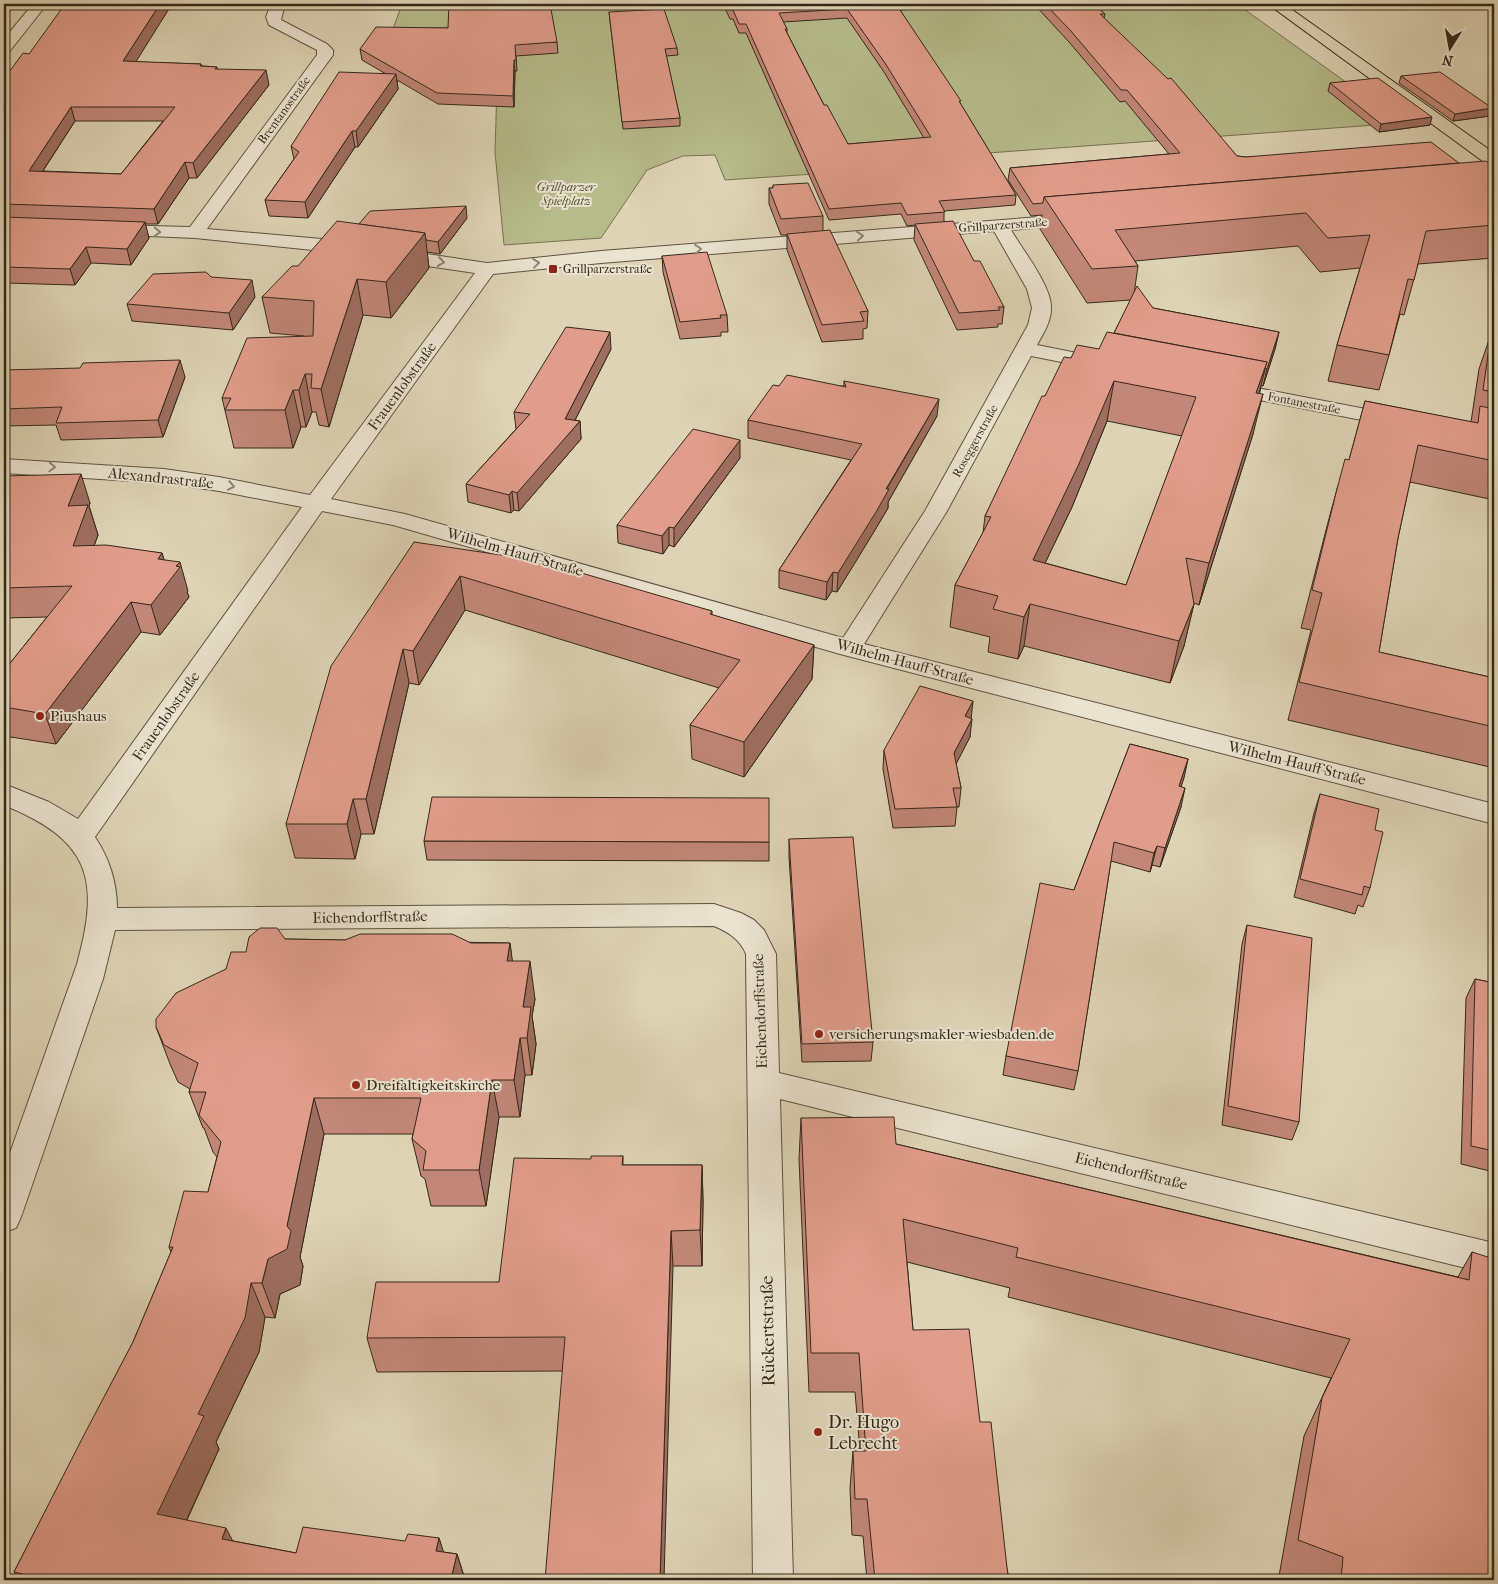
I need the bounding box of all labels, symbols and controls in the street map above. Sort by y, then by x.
north arrow [1426,22,1476,72]
text: N [1440,51,1454,70]
street label: Brentanostraße [255,73,313,147]
park label: Grillparzer Spielplatz [537,180,597,208]
street label: Grillparzerstraße [958,215,1048,235]
one-way arrow [154,227,162,237]
one-way arrow [856,231,864,242]
one-way arrow [694,244,702,255]
one-way arrow [436,256,445,266]
one-way arrow [532,258,540,269]
place label: Grillparzerstraße [563,262,652,276]
marker: Grillparzerstraße [547,263,559,275]
street label: Frauenlobstraße [364,338,441,434]
street label: Fontanestraße [1266,389,1342,417]
street label: Roseggerstraße [949,402,1001,480]
one-way arrow [49,462,57,473]
street label: Alexandrastraße [106,463,215,493]
one-way arrow [227,480,236,490]
street label: Wilhelm-Hauff-Straße [444,524,586,580]
street label: Wilhelm-Hauff-Straße [833,635,976,689]
street label: Frauenlobstraße [128,667,204,764]
place label: Piushaus [50,707,107,725]
marker: Piushaus [34,710,46,722]
street label: Wilhelm-Hauff-Straße [1225,737,1368,789]
street label: Eichendorffstraße [312,907,428,927]
street label: Eichendorffstraße [749,953,771,1069]
place label: versicherungsmakler-wiesbaden.de [829,1025,1055,1043]
marker: versicherungsmakler-wiesbaden.de [813,1028,825,1040]
place label: Dreifaltigkeitskirche [366,1076,501,1094]
marker: Dreifaltigkeitskirche [350,1079,362,1091]
street label: Eichendorffstraße [1073,1148,1190,1194]
street label: Rückertstraße [757,1275,779,1387]
place label: Dr. Hugo Lebrecht [828,1412,899,1454]
marker: Dr. Hugo Lebrecht [812,1426,824,1438]

